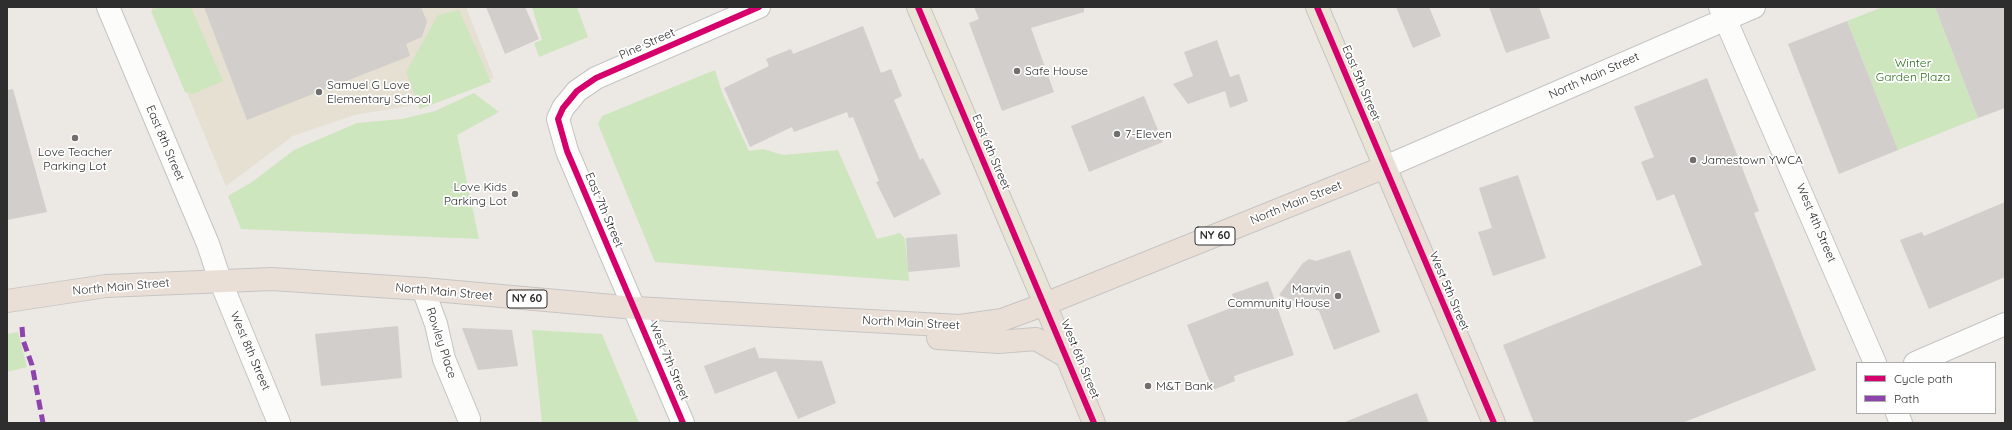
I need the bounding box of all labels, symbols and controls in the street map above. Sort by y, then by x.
street label: Pine Street [617,25,677,63]
street label: East 5th Street [1339,43,1383,123]
street label: North Main Street [1547,50,1641,102]
park label: Winter Garden Plaza [1876,56,1950,84]
place label: Safe House [1025,64,1088,78]
marker: Safe House [1012,66,1022,76]
place label: Samuel G Love Elementary School [327,78,431,106]
marker: Samuel G Love Elementary School [314,87,324,97]
street label: East 8th Street [143,103,187,183]
street label: East 6th Street [969,112,1013,192]
place label: 7-Eleven [1125,127,1172,141]
marker: 7-Eleven [1112,129,1122,139]
marker: Love Teacher Parking Lot [70,133,80,143]
place label: Love Teacher Parking Lot [38,145,112,173]
place label: Jamestown YWCA [1701,153,1803,167]
marker: Jamestown YWCA [1688,155,1698,165]
street label: East 7th Street [582,170,626,250]
street label: North Main Street [1248,178,1344,228]
place label: Love Kids Parking Lot [444,180,507,208]
street label: West 4th Street [1793,181,1839,265]
marker: Love Kids Parking Lot [510,189,520,199]
road number: NY 60 [1195,227,1235,245]
street label: West 5th Street [1426,249,1472,333]
street label: North Main Street [72,276,170,298]
street label: North Main Street [395,281,493,303]
place label: Marvin Community House [1227,282,1330,310]
road number: NY 60 [507,290,547,308]
marker: Marvin Community House [1333,291,1343,301]
street label: Rowley Place [423,306,459,380]
street label: West 8th Street [227,309,273,393]
street label: North Main Street [862,313,960,333]
street label: West 6th Street [1057,317,1103,401]
street label: West 7th Street [646,319,692,403]
legend [1856,362,1996,414]
text: Cycle path [1894,371,1953,386]
place label: M&T Bank [1156,379,1213,393]
marker: M&T Bank [1143,381,1153,391]
text: Path [1894,391,1919,406]

